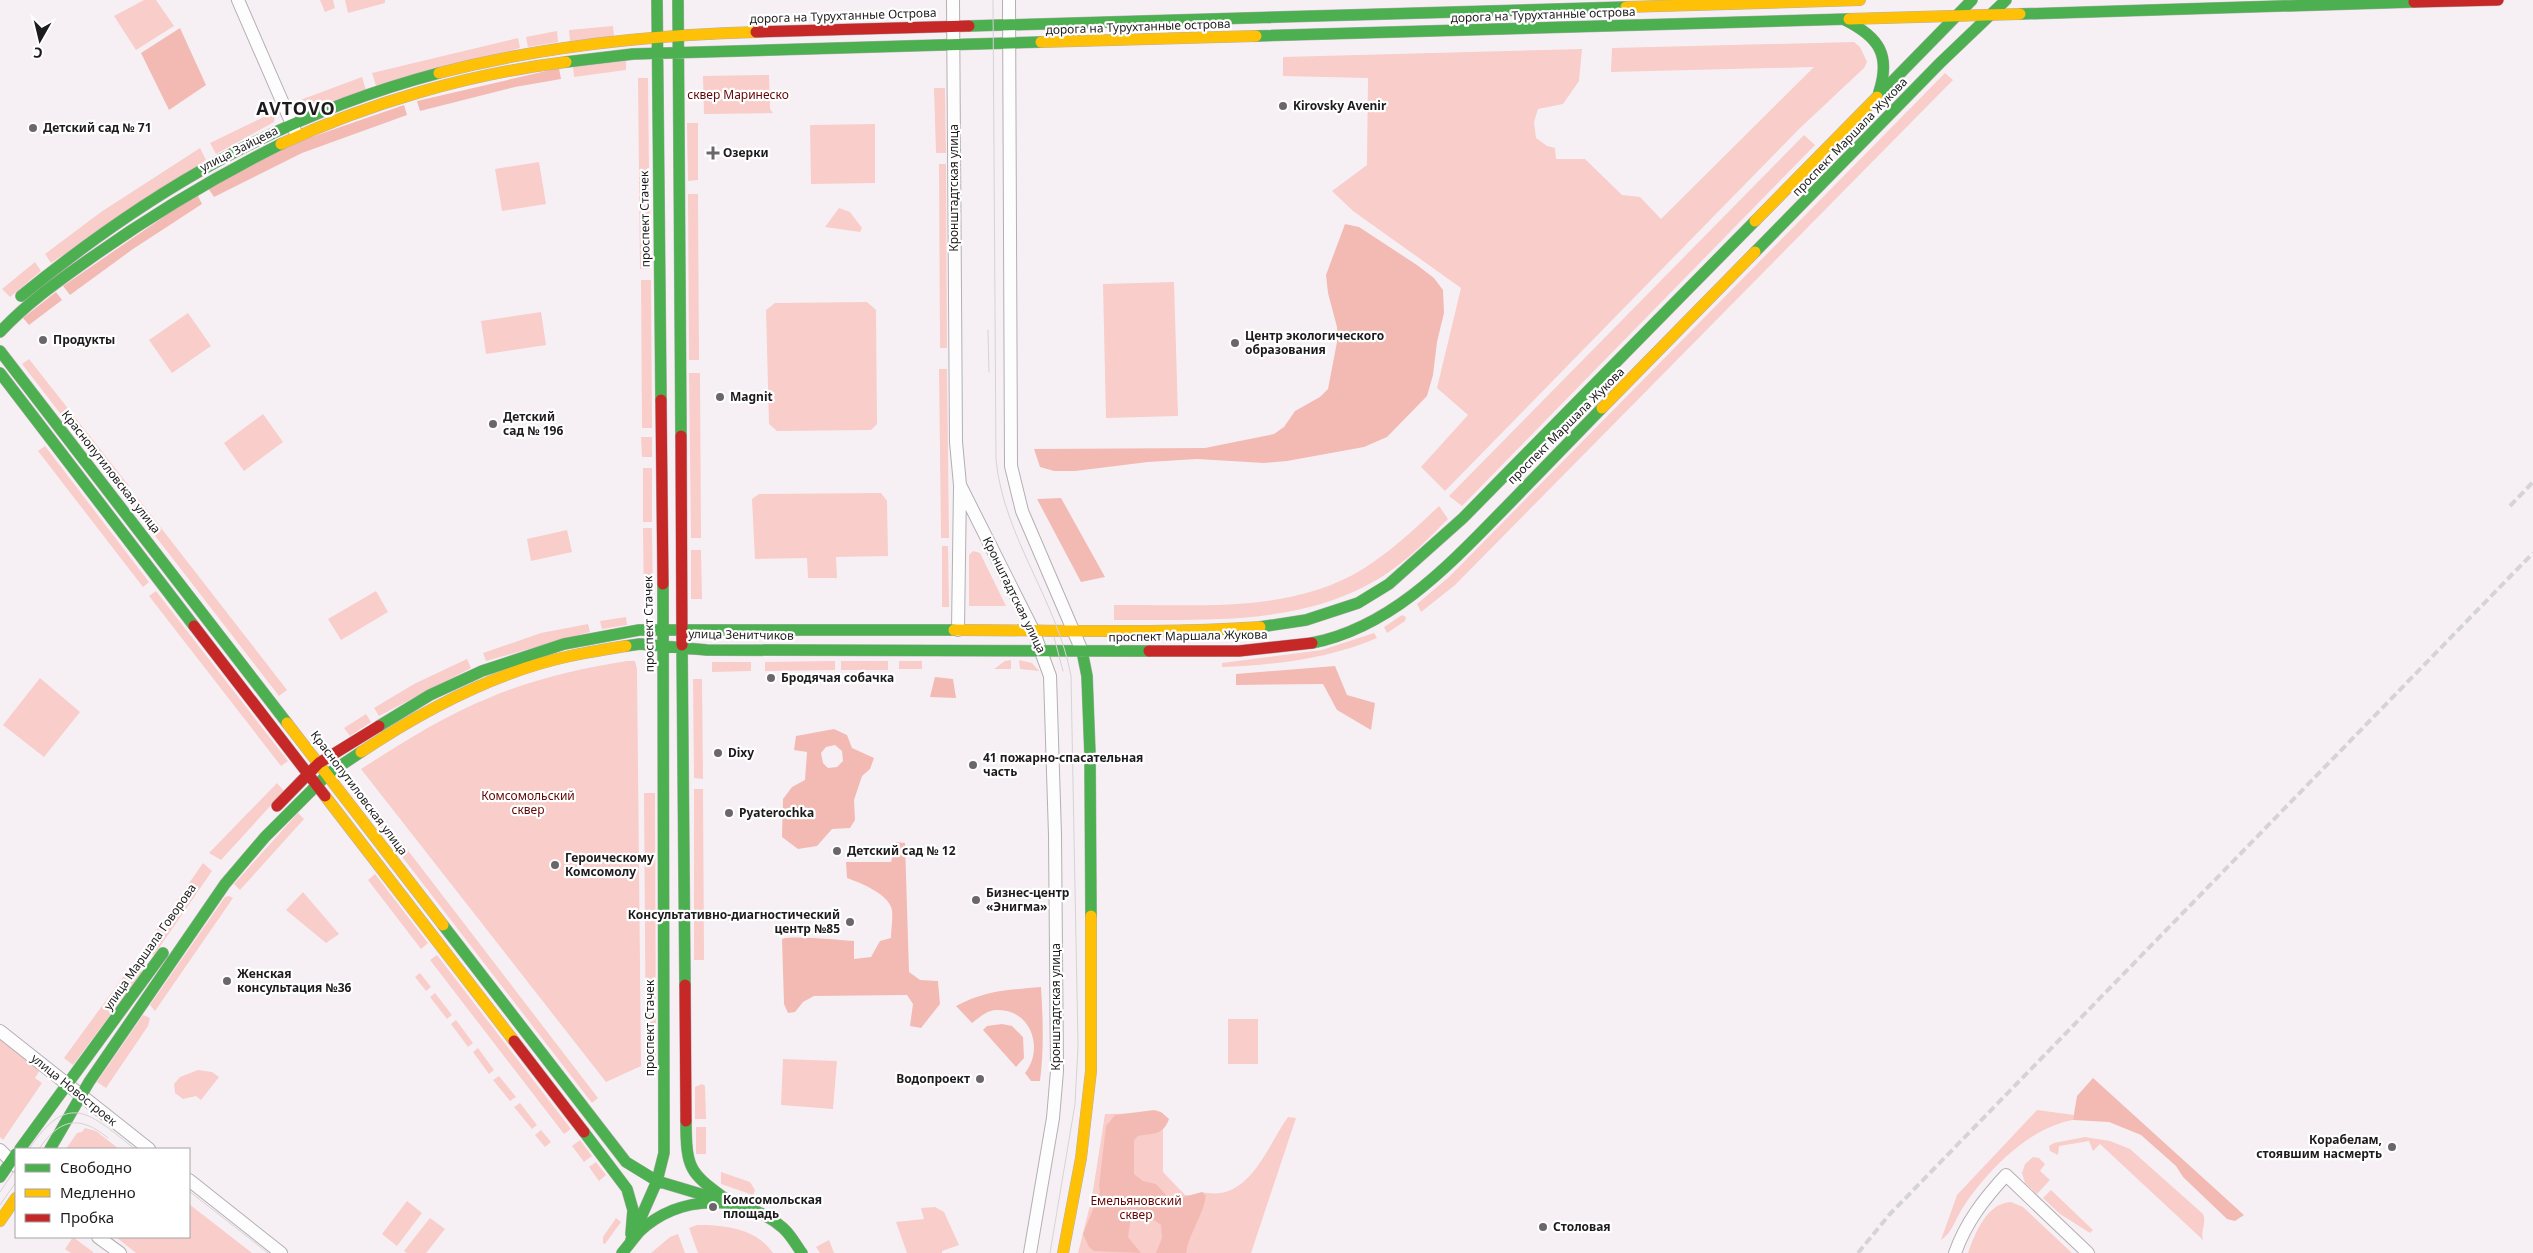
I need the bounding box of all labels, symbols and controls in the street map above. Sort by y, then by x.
street label: дорога на Турухтанные острова [1450,3,1636,26]
street label: дорога на Турухтанные Острова [749,4,937,27]
north arrow [15,15,65,65]
street label: дорога на Турухтанные острова [1045,15,1231,38]
text: С [32,43,44,63]
street label: проспект Маршала Жукова [1788,73,1911,200]
park label: сквер Маринеско [687,86,789,103]
district label: AVTOVO [256,96,336,120]
place label: Kirovsky Avenir [1293,97,1387,114]
marker: Kirovsky Avenir [1277,100,1289,112]
place label: Детский сад № 71 [43,119,152,136]
marker: Детский сад № 71 [27,122,39,134]
street label: улица Зайцева [197,122,281,176]
street label: Кронштадтская улица [945,124,962,252]
place label: Озерки [723,144,769,161]
marker: Озерки [707,147,719,159]
street label: проспект Стачек [635,170,654,267]
place label: Центр экологического образования [1245,327,1384,358]
place label: Продукты [53,331,115,348]
marker: Продукты [37,334,49,346]
marker: Центр экологического образования [1229,337,1241,349]
street label: проспект Маршала Жукова [1503,363,1628,488]
place label: Magnit [730,388,773,405]
marker: Magnit [714,391,726,403]
street label: Краснопутиловская улица [58,407,165,537]
place label: Детский сад № 196 [503,408,563,439]
marker: Детский сад № 196 [487,418,499,430]
street label: Кронштадтская улица [979,534,1050,656]
street label: проспект Стачек [639,575,658,672]
street label: улица Зенитчиков [688,625,794,644]
street label: проспект Маршала Жукова [1108,626,1268,645]
place label: Бродячая собачка [781,669,894,686]
marker: Бродячая собачка [765,672,777,684]
street label: Краснопутиловская улица [307,727,412,859]
place label: Dixy [728,744,754,761]
marker: Dixy [712,747,724,759]
place label: 41 пожарно-спасательная часть [983,749,1143,780]
marker: 41 пожарно-спасательная часть [967,759,979,771]
park label: Комсомольский сквер [481,787,575,818]
place label: Pyaterochka [739,804,814,821]
marker: Pyaterochka [723,807,735,819]
place label: Детский сад № 12 [847,842,956,859]
marker: Детский сад № 12 [831,845,843,857]
place label: Героическому Комсомолу [565,849,654,880]
marker: Героическому Комсомолу [549,859,561,871]
street label: улица Маршала Говорова [99,880,200,1013]
place label: Бизнес-центр «Энигма» [986,884,1070,915]
marker: Бизнес-центр «Энигма» [970,894,982,906]
place label: Консультативно-диагностический центр №85 [628,906,840,937]
marker: Консультативно-диагностический центр №85 [844,916,856,928]
street label: Кронштадтская улица [1047,943,1064,1071]
place label: Женская консультация №36 [237,965,352,996]
marker: Женская консультация №36 [221,975,233,987]
street label: проспект Стачек [641,979,658,1076]
street label: улица Новостроек [28,1050,121,1130]
place label: Водопроект [896,1070,970,1087]
marker: Водопроект [974,1073,986,1085]
place label: Корабелам, стоявшим насмерть [2256,1131,2382,1162]
marker: Корабелам, стоявшим насмерть [2386,1141,2398,1153]
legend [15,1148,190,1238]
text: Свободно [60,1157,132,1177]
text: Медленно [60,1182,136,1202]
place label: Комсомольская площадь [723,1191,822,1222]
park label: Емельяновский сквер [1090,1192,1182,1223]
marker: Комсомольская площадь [707,1201,719,1213]
text: Пробка [60,1207,114,1227]
place label: Столовая [1553,1218,1611,1235]
marker: Столовая [1537,1221,1549,1233]

